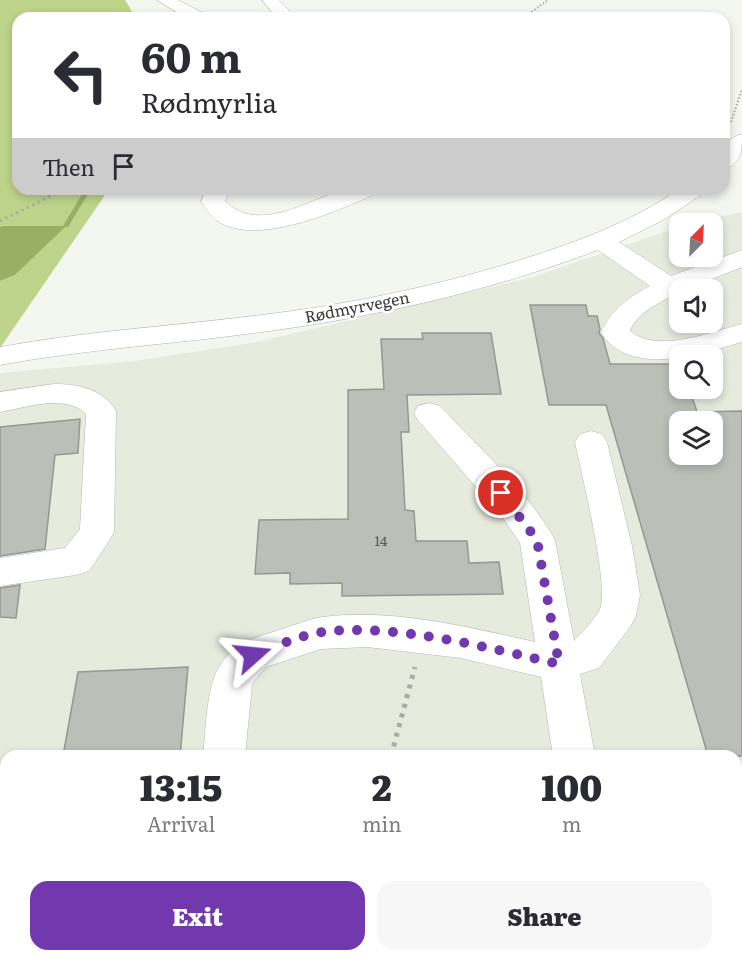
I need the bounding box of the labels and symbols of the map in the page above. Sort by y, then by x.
north arrow [669,213,723,267]
street label: Rødmyrvegen [302,284,412,328]
pin [475,467,526,518]
house number: 14 [375,530,388,550]
position arrow [221,623,285,687]

